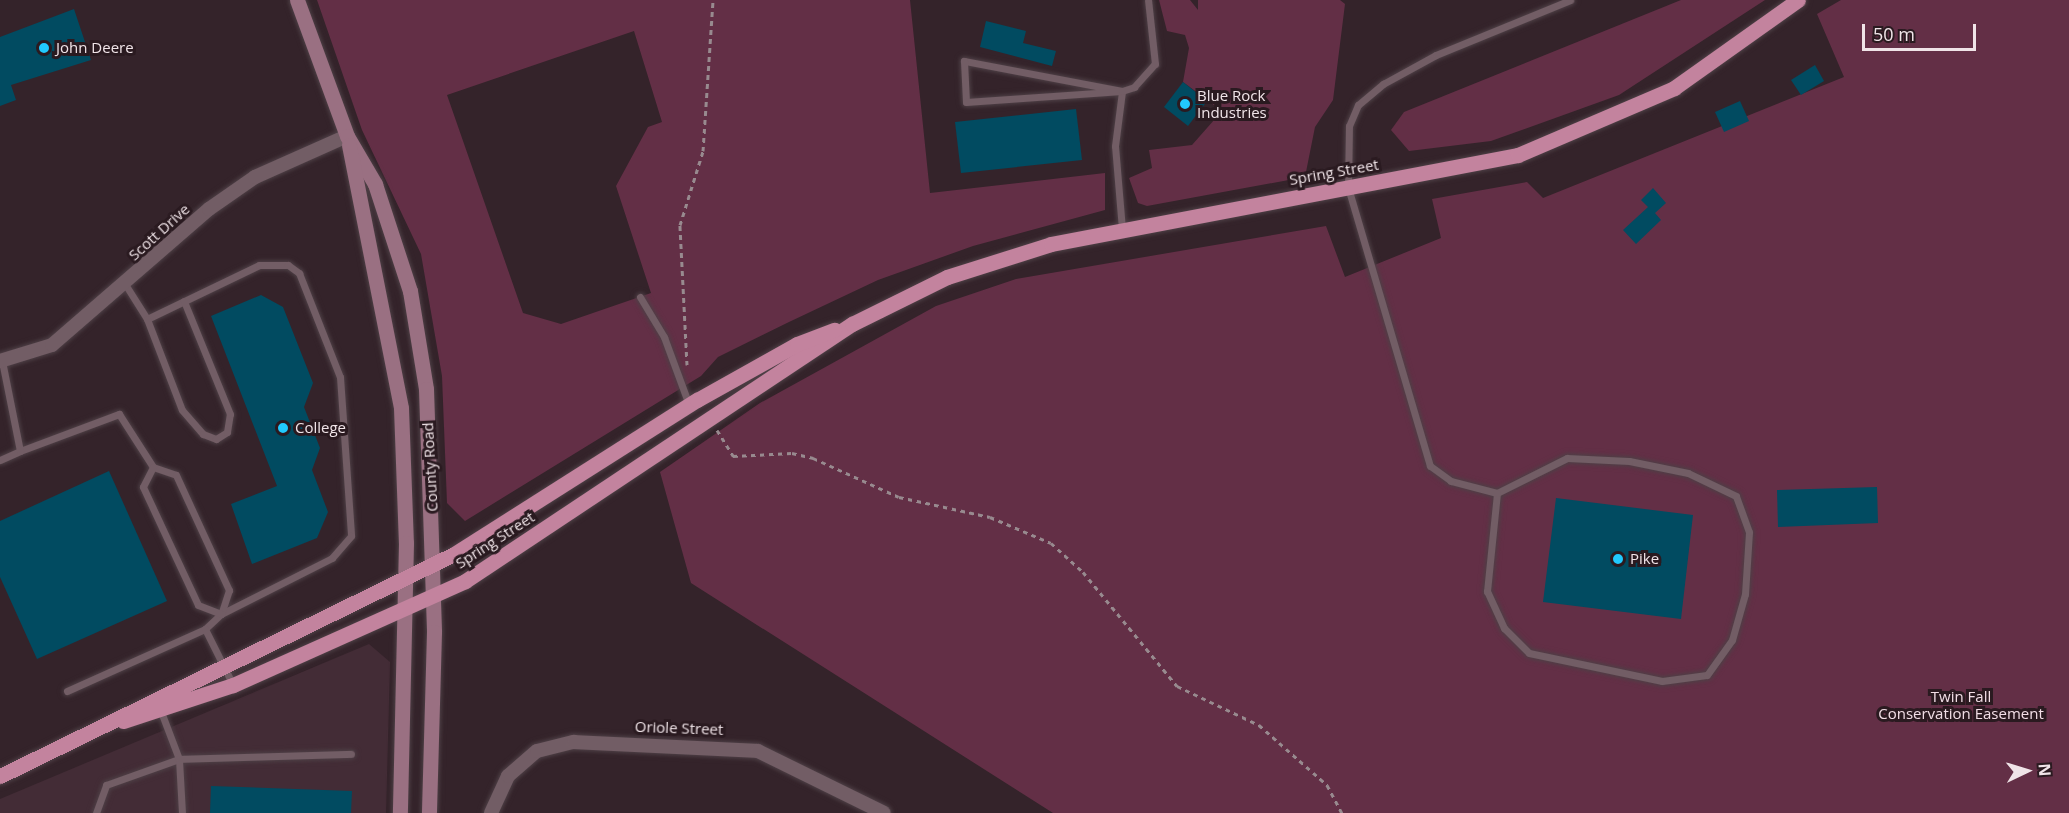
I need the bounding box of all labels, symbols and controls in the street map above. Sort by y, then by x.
scale bar [1865,12,1979,50]
text: 50 m [1873,22,1915,46]
place label: John Deere [56,39,134,57]
marker: John Deere [37,41,51,55]
place label: Blue Rock Industries [1197,86,1267,121]
marker: Blue Rock Industries [1178,97,1192,111]
street label: Spring Street [1288,155,1380,189]
street label: Scott Drive [125,200,193,264]
place label: College [295,419,346,437]
marker: College [276,421,290,435]
street label: County Road [419,422,441,512]
street label: Spring Street [452,508,538,572]
place label: Pike [1630,550,1659,568]
marker: Pike [1611,552,1625,566]
park label: Twin Fall Conservation Easement [1878,687,2044,722]
street label: Oriole Street [634,717,724,739]
north arrow [1997,741,2057,801]
text: N [2034,762,2056,777]

